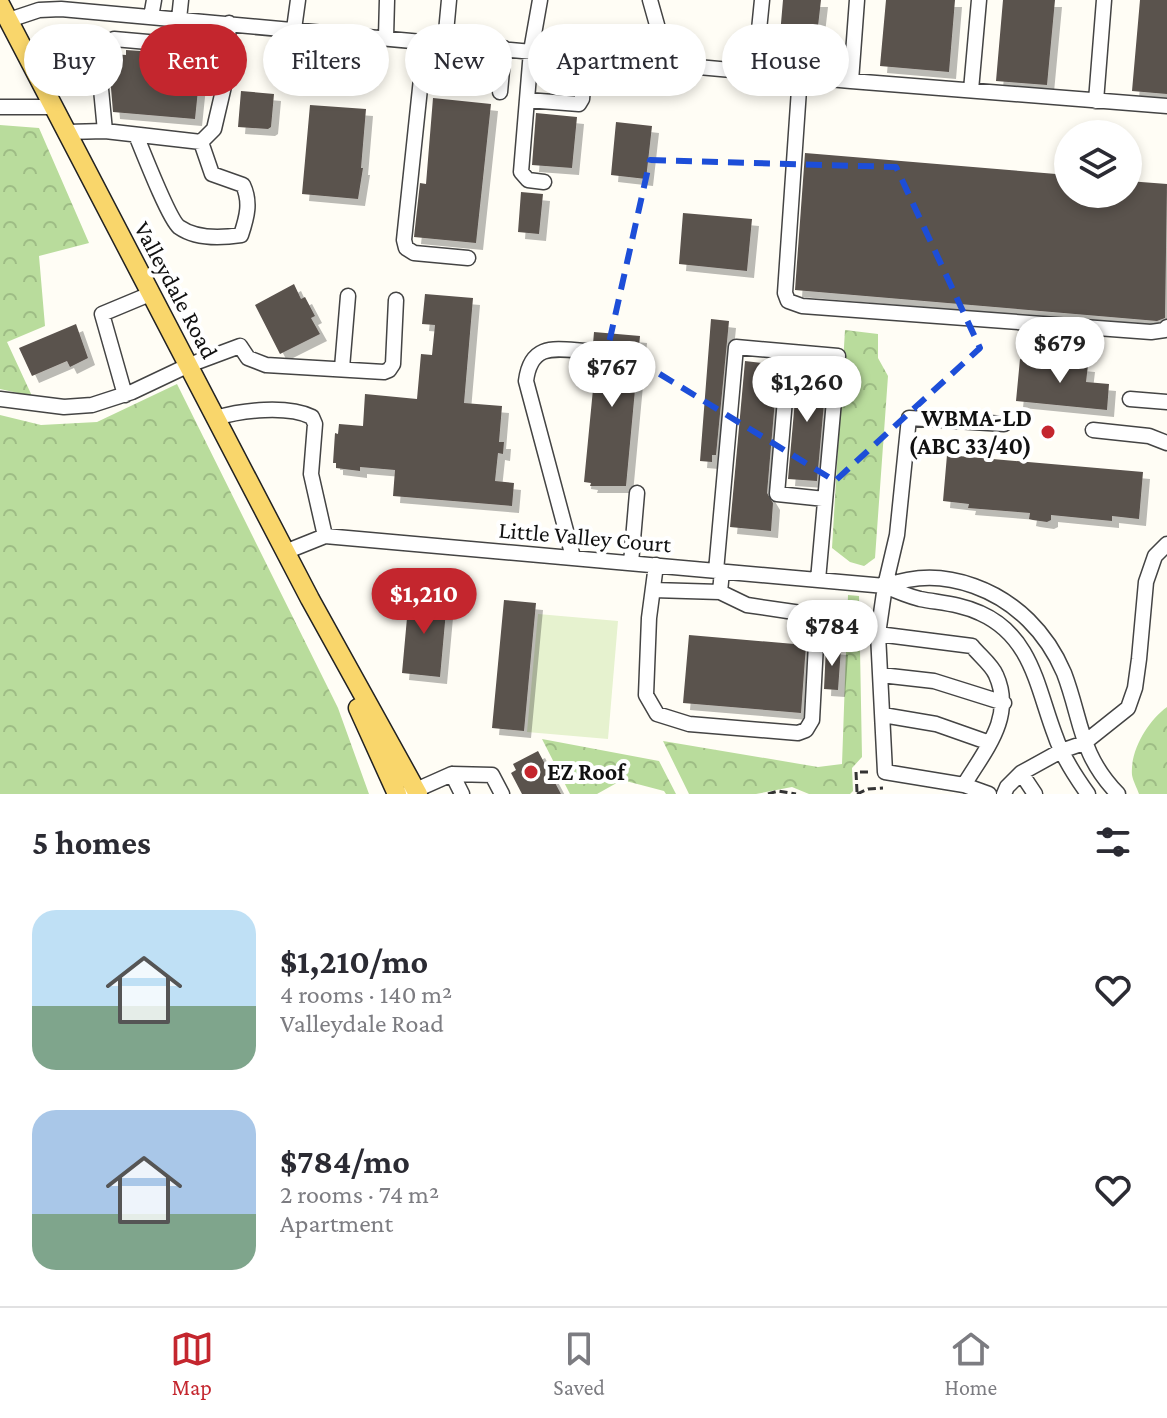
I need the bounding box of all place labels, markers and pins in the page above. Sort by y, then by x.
pin: $679 [1013,317,1107,385]
pin: $767 [565,341,659,409]
pin: $1,260 [742,356,872,424]
place label: WBMA-LD (ABC 33/40) [908,404,1032,460]
marker: WBMA-LD (ABC 33/40) [1039,423,1057,441]
pin: $1,210 [359,568,489,636]
pin: $784 [785,600,879,668]
place label: EZ Roof [547,758,627,785]
marker: EZ Roof [522,763,540,781]

